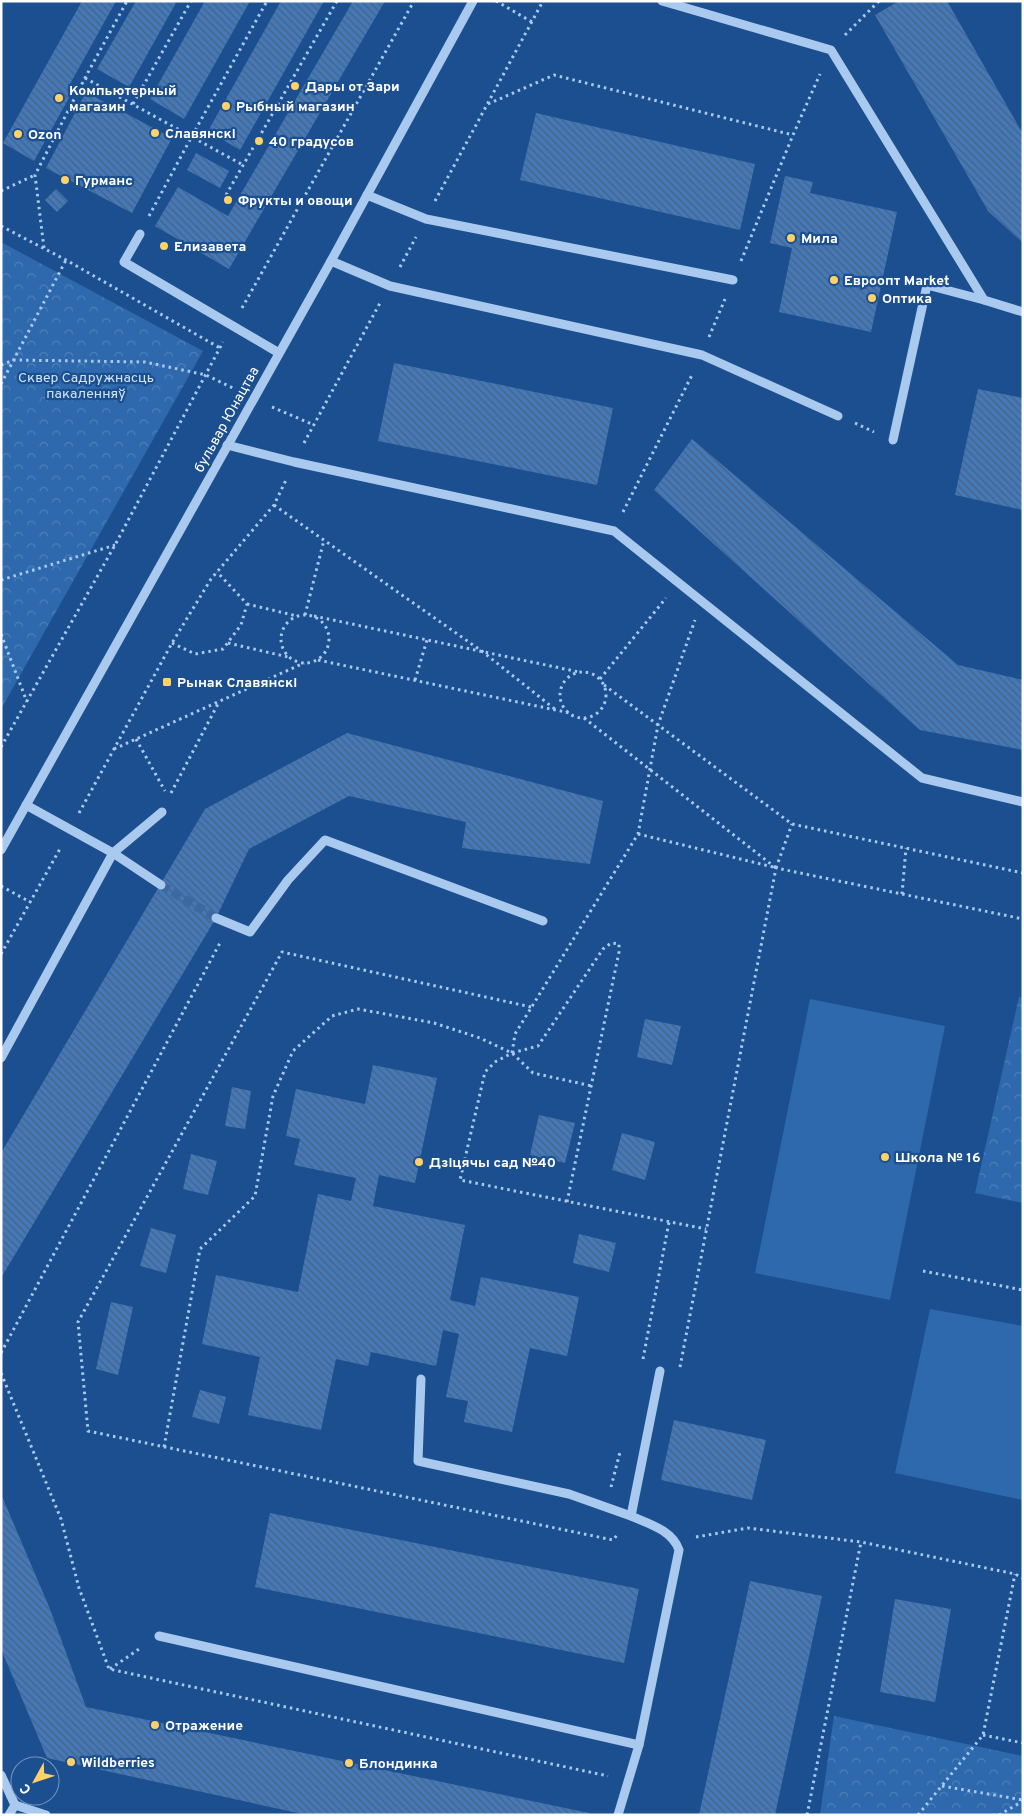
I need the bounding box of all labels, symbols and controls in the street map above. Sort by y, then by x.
place label: Дары от Зари [305,79,400,96]
marker: Дары от Зари [289,80,301,92]
place label: Компьютерный магазин [69,83,177,116]
marker: Компьютерный магазин [53,92,65,104]
place label: Рыбный магазин [236,99,355,116]
marker: Рыбный магазин [220,100,232,112]
place label: Славянскі [165,126,236,143]
place label: Ozon [28,127,61,144]
marker: Славянскі [149,127,161,139]
marker: Ozon [12,128,24,140]
place label: 40 градусов [269,134,354,151]
marker: 40 градусов [253,135,265,147]
place label: Гурманс [75,173,133,190]
marker: Гурманс [59,174,71,186]
place label: Фрукты и овощи [238,193,353,210]
marker: Фрукты и овощи [222,194,234,206]
place label: Мила [801,231,838,248]
marker: Мила [785,232,797,244]
place label: Елизавета [174,239,246,256]
marker: Елизавета [158,240,170,252]
place label: Евроопт Market [844,273,950,290]
marker: Евроопт Market [828,274,840,286]
place label: Оптика [882,291,932,308]
marker: Оптика [866,292,878,304]
street label: бульвар Юнацтва [191,364,263,476]
park label: Сквер Садружнасць пакаленняў [18,370,154,403]
place label: Рынак Славянскі [177,675,297,692]
marker: Рынак Славянскі [161,676,173,688]
place label: Школа № 16 [895,1150,981,1167]
marker: Школа № 16 [879,1151,891,1163]
place label: Дзіцячы сад №40 [429,1155,556,1172]
marker: Дзіцячы сад №40 [413,1156,425,1168]
place label: Отражение [165,1718,243,1735]
marker: Отражение [149,1719,161,1731]
place label: Wildberries [81,1755,155,1772]
north arrow [10,1756,60,1806]
marker: Wildberries [65,1756,77,1768]
place label: Блондинка [359,1756,438,1773]
marker: Блондинка [343,1757,355,1769]
text: С [17,1779,36,1797]

